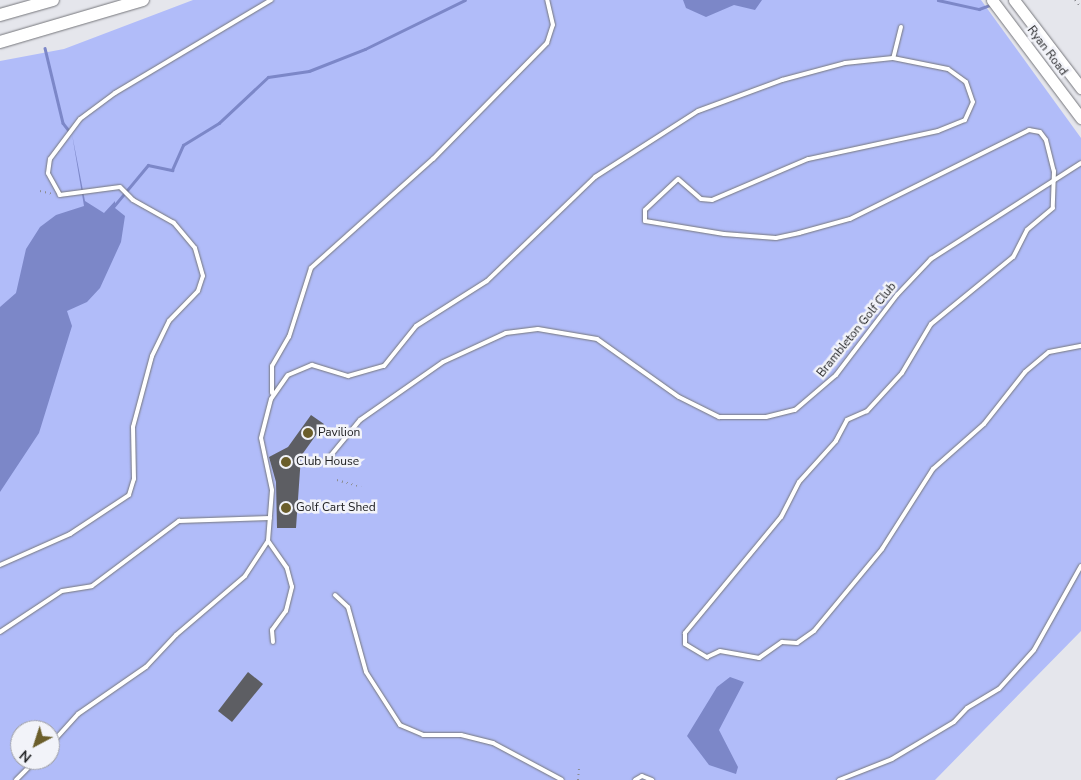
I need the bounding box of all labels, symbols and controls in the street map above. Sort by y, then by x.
street label: Ryan Road [1024,23,1070,79]
street label: Brambleton Golf Club [814,280,900,380]
place label: Pavilion [318,426,360,440]
marker: Pavilion [302,427,314,439]
place label: Club House [296,455,359,469]
marker: Club House [280,456,292,468]
place label: Golf Cart Shed [296,501,376,515]
marker: Golf Cart Shed [280,502,292,514]
north arrow [10,720,60,770]
text: N [16,745,36,767]

